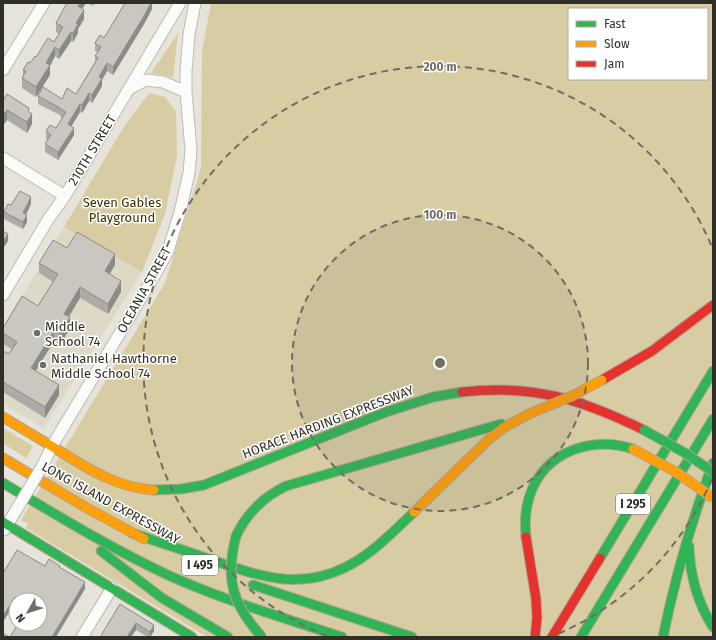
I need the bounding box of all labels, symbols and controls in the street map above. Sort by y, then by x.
legend [568,8,708,80]
text: Fast [604,17,626,31]
text: Slow [604,37,630,51]
text: Jam [604,57,624,71]
text: 200 m [423,60,457,74]
street label: 210TH STREET [65,112,119,188]
park label: Seven Gables Playground [83,195,161,225]
text: 100 m [424,208,456,222]
street label: OCEANIA STREET [114,244,174,336]
place label: Middle School 74 [45,319,101,349]
marker: Middle School 74 [32,328,42,338]
place label: Nathaniel Hawthorne Middle School 74 [51,351,177,381]
centre of rings [433,356,447,370]
marker: Nathaniel Hawthorne Middle School 74 [38,360,48,370]
street label: HORACE HARDING EXPRESSWAY [240,382,417,462]
street label: LONG ISLAND EXPRESSWAY [39,459,183,548]
road number: I 295 [616,494,650,514]
road number: I 495 [182,555,218,575]
north arrow [8,592,48,632]
text: N [13,611,28,625]

